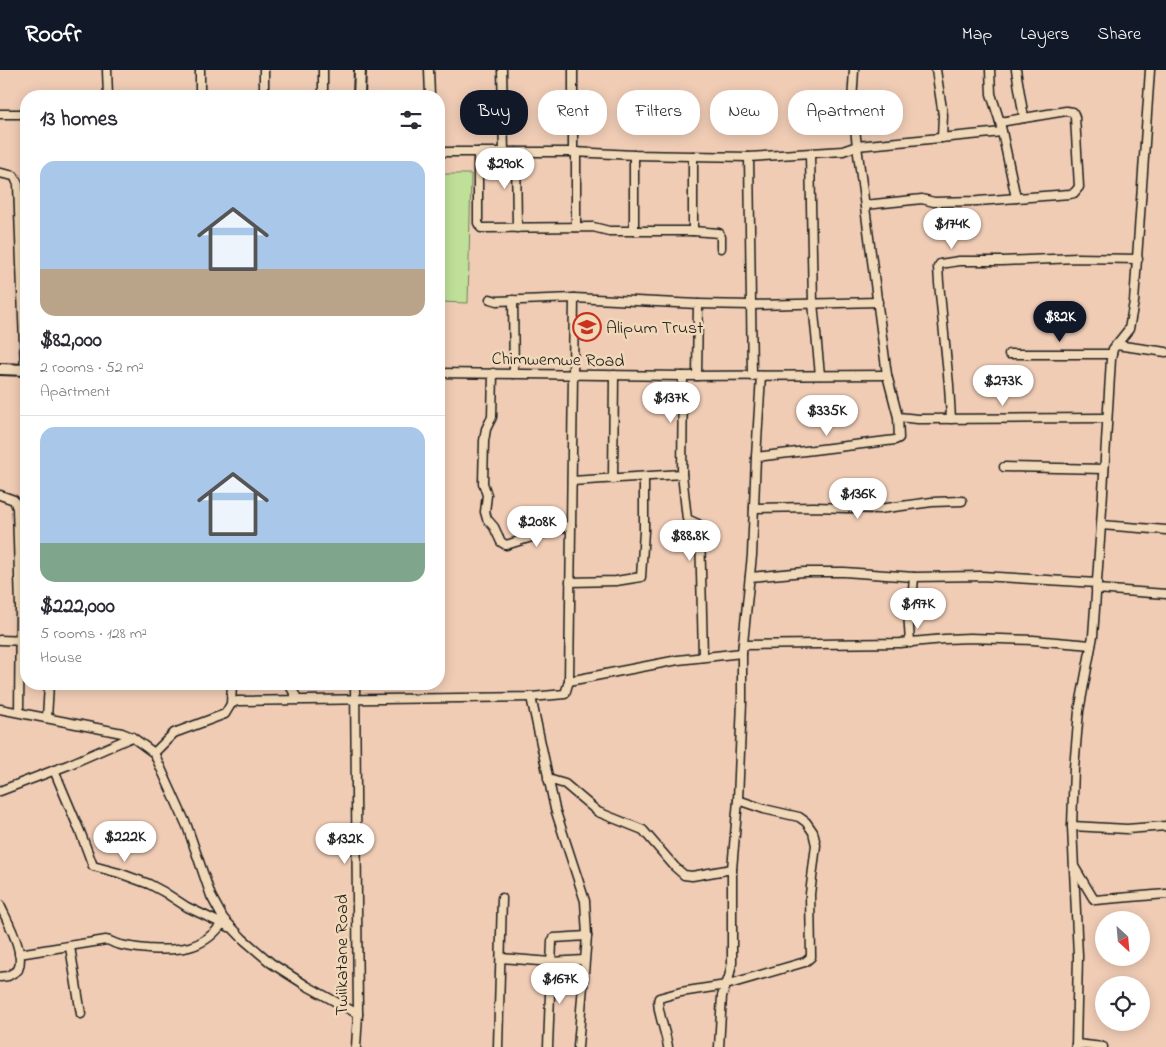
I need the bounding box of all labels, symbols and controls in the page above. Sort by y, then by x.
text: Roofr [25,18,81,53]
text: Map [962,22,992,48]
text: Layers [1020,22,1070,48]
text: Share [1098,22,1141,48]
chip: Buy [460,90,528,135]
chip: Rent [538,90,607,135]
chip: Filters [617,90,700,135]
chip: New [710,90,778,135]
chip: Apartment [788,90,903,135]
text: 13 homes [40,105,118,135]
icon: filters [397,106,425,134]
pin: $290K [470,148,540,190]
text: $290K [486,152,524,176]
icon: home [188,194,278,284]
pin: $174K [917,208,987,250]
text: $174K [934,212,970,236]
pin: $82K [1030,300,1090,343]
text: $82K [1044,305,1076,329]
school or university icon: Alipum Trust [572,312,602,342]
place label: Alipum Trust [606,316,703,342]
text: $82,000 [40,326,102,356]
street label: Chimwemwe Road [491,347,625,375]
text: 2 rooms · 52 m² [40,356,144,380]
pin: $273K [968,364,1038,407]
text: $273K [984,369,1022,393]
text: Apartment [40,380,110,404]
pin: $137K [636,382,706,424]
text: $137K [653,386,689,410]
pin: $335K [792,394,862,437]
text: $335K [807,399,847,423]
icon: home [188,459,278,549]
pin: $136K [823,478,893,520]
text: $136K [840,482,876,506]
pin: $208K [502,506,572,548]
text: $208K [518,510,556,534]
pin: $88.8K [649,520,731,562]
text: $88.8K [671,524,709,548]
pin: $197K [883,588,953,630]
text: $222,000 [40,592,115,622]
text: $197K [901,592,935,616]
text: 5 rooms · 128 m² [40,622,147,646]
text: House [40,646,82,670]
pin: $222K [90,820,160,863]
pin: $132K [310,822,380,865]
text: $222K [104,825,146,849]
text: $132K [326,827,364,851]
street label: Twiikatane Road [330,894,356,1016]
north arrow [1095,911,1150,966]
map controls [1095,911,1150,1031]
pin: $167K [525,962,595,1005]
text: $167K [542,967,578,991]
button: locate [1095,976,1150,1031]

